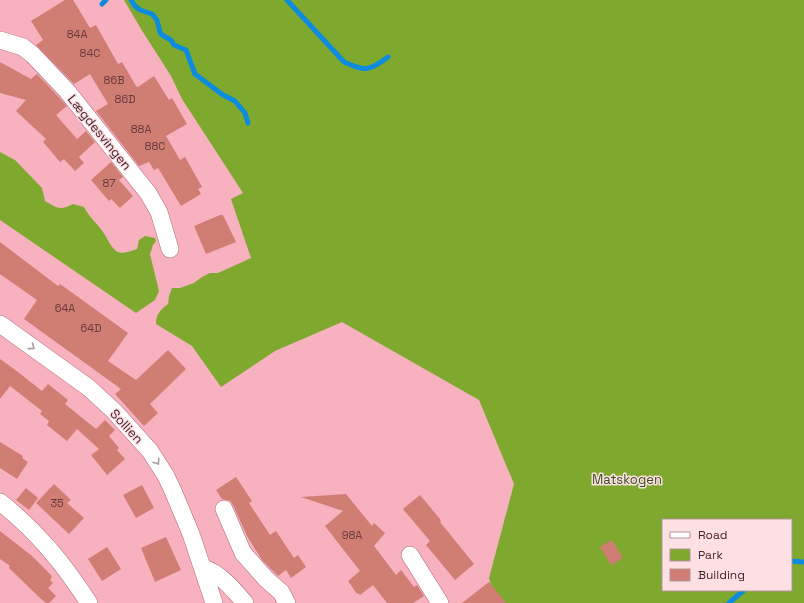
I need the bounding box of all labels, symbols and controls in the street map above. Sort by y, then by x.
house number: 84A [67,27,87,41]
house number: 84C [80,46,100,60]
house number: 86B [104,73,124,87]
street label: Lægdesvingen [64,91,135,174]
house number: 86D [115,92,135,106]
house number: 88A [131,122,151,136]
house number: 88C [145,139,165,153]
house number: 87 [103,176,115,190]
house number: 64A [55,301,75,315]
house number: 64D [81,321,101,335]
one-way arrow [27,342,34,349]
street label: Sollien [106,405,147,447]
one-way arrow [152,458,159,465]
park label: Matskogen [592,471,662,488]
house number: 35 [50,496,64,510]
legend [662,519,792,591]
text: Road [698,527,727,543]
house number: 98A [342,528,362,542]
text: Park [698,547,723,563]
text: Building [698,567,745,583]

